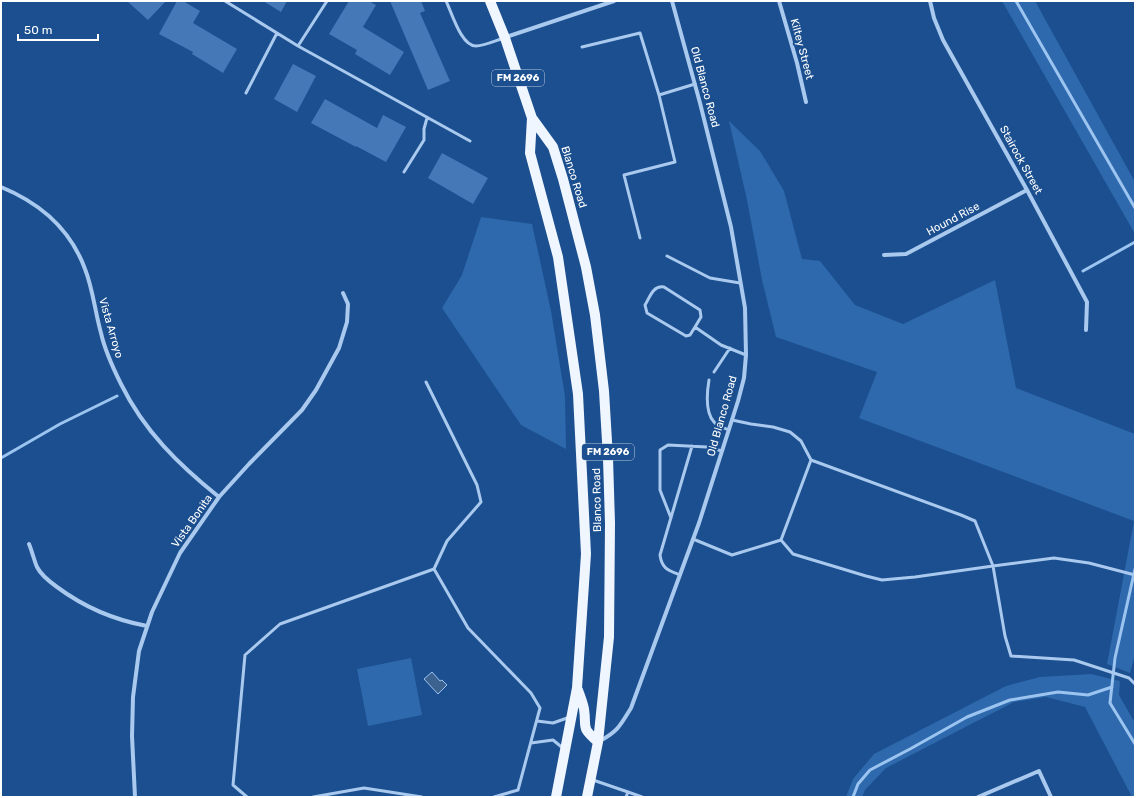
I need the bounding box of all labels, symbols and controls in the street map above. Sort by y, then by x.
scale bar [18,16,98,42]
street label: Kiltey Street [788,17,817,82]
text: 50 m [24,23,52,37]
street label: Old Blanco Road [688,45,722,129]
road number: FM 2696 [492,70,544,86]
street label: Stairock Street [997,123,1046,197]
street label: Blanco Road [558,145,590,209]
street label: Hound Rise [924,200,982,238]
street label: Vista Arroyo [96,296,126,360]
street label: Old Blanco Road [704,374,740,458]
road number: FM 2696 [582,444,634,460]
street label: Blanco Road [590,468,604,532]
street label: Vista Bonita [169,492,215,550]

